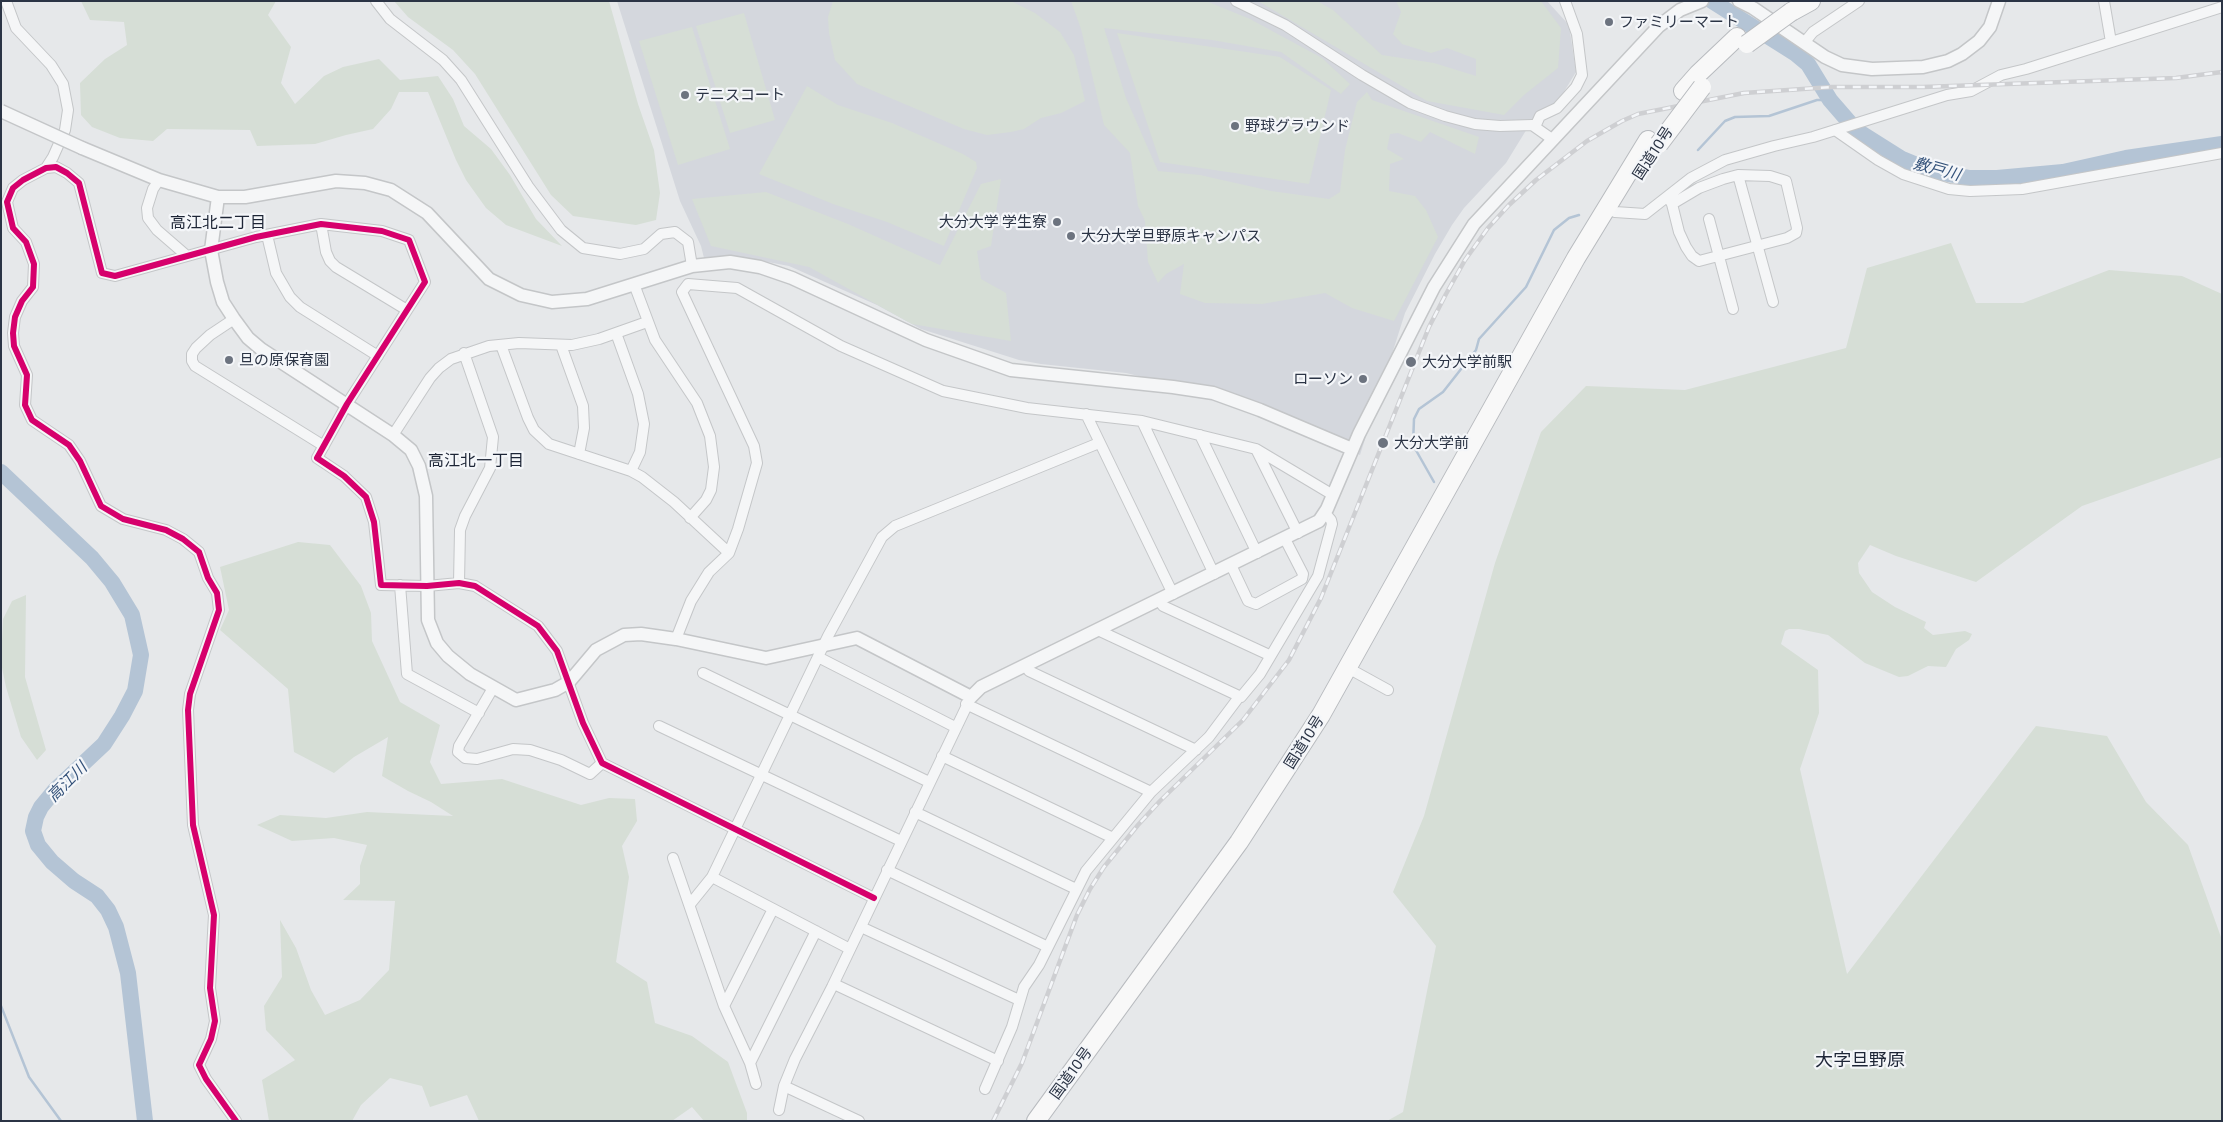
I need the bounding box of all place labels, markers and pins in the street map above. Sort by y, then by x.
place label: ファミリーマート [1619,13,1739,31]
marker: ファミリーマート [1603,16,1615,28]
place label: テニスコート [695,86,785,104]
marker: テニスコート [679,89,691,101]
place label: 野球グラウンド [1245,117,1350,135]
marker: 野球グラウンド [1229,120,1241,132]
place label: 大分大学 学生寮 [939,213,1047,231]
marker: 大分大学 学生寮 [1051,216,1063,228]
place label: 大分大学旦野原キャンパス [1081,227,1261,245]
marker: 大分大学旦野原キャンパス [1065,230,1077,242]
place label: 旦の原保育園 [239,351,329,369]
place label: 大分大学前駅 [1422,353,1512,371]
marker: 旦の原保育園 [223,354,235,366]
marker: 大分大学前駅 [1404,355,1418,369]
place label: ローソン [1293,370,1353,388]
marker: ローソン [1357,373,1369,385]
place label: 大分大学前 [1394,434,1469,452]
marker: 大分大学前 [1376,436,1390,450]

